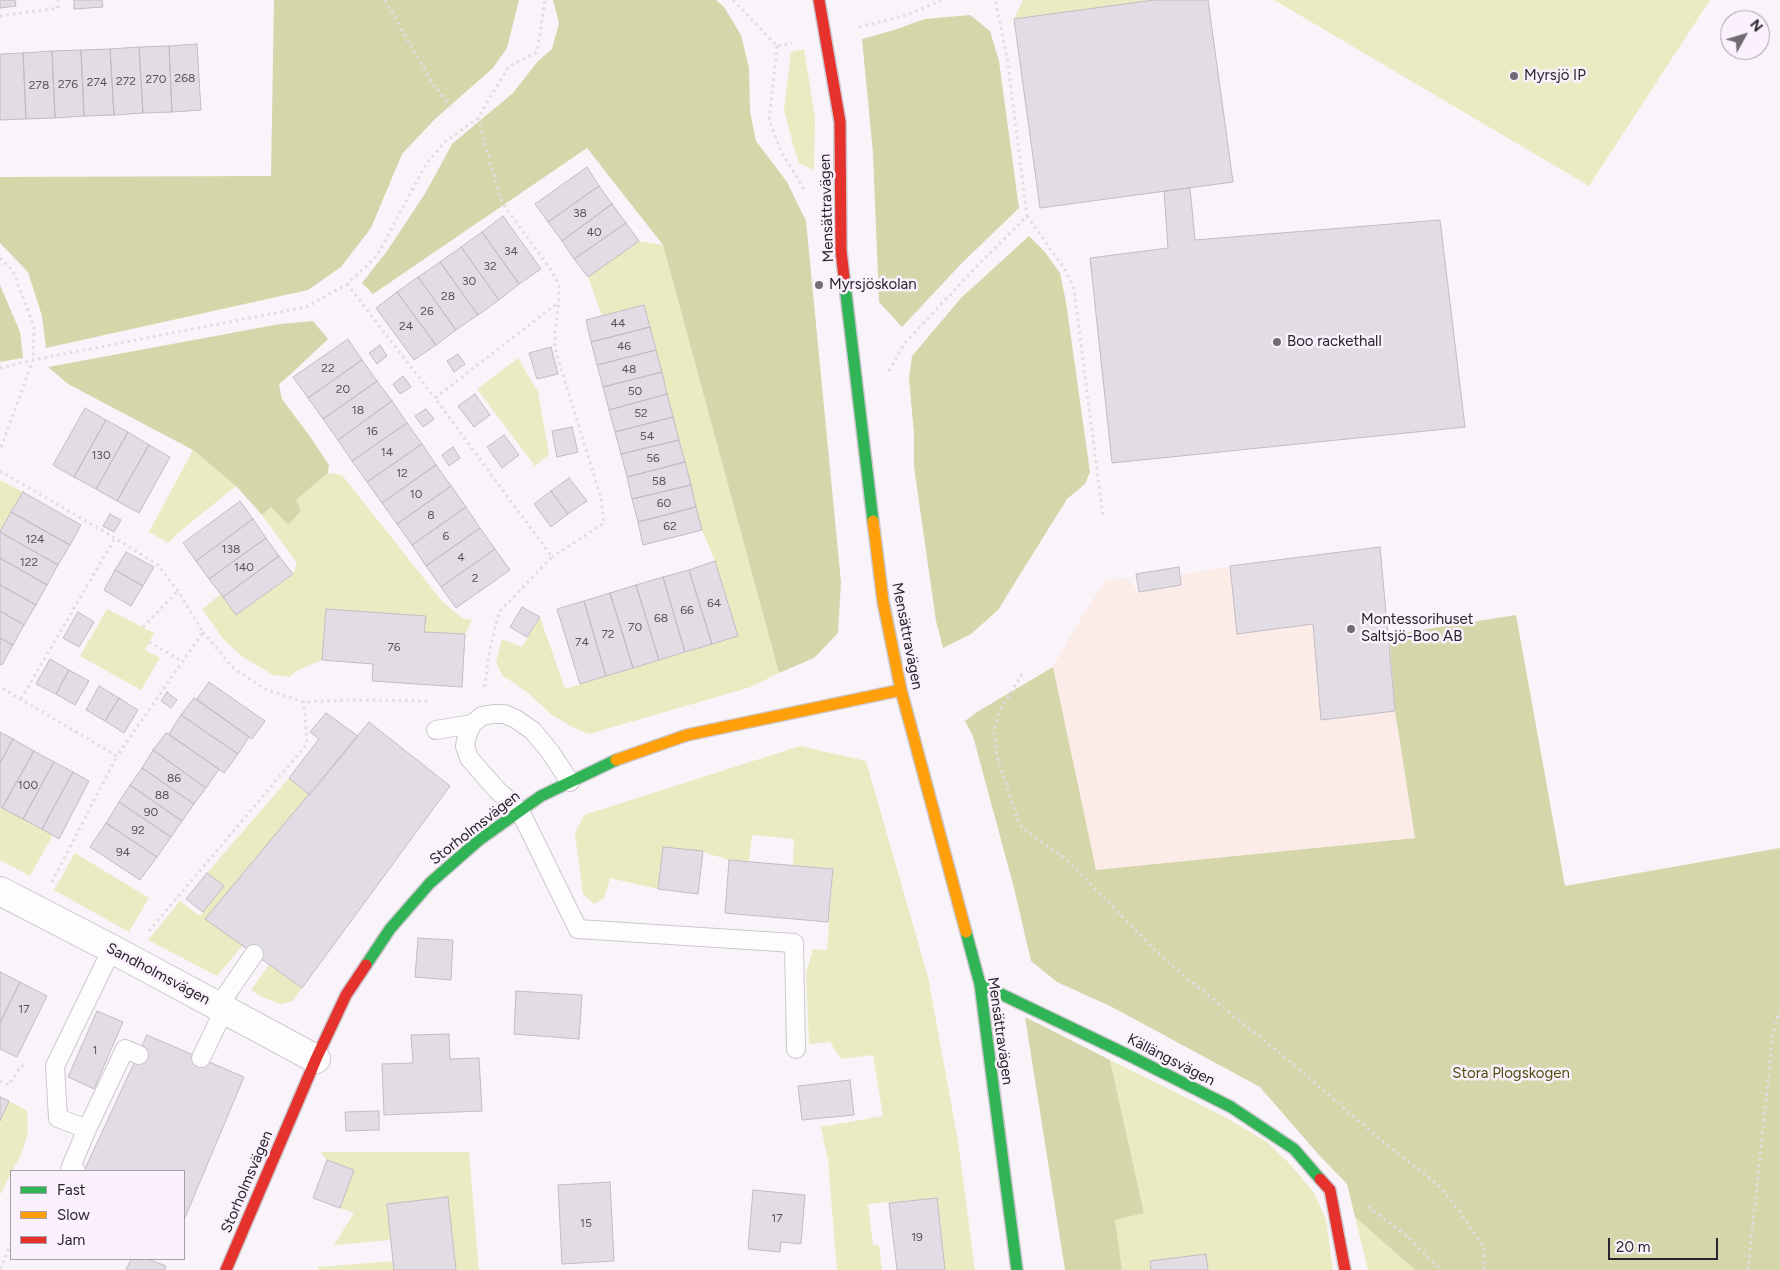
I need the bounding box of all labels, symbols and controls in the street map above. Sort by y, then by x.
north arrow [1720,10,1770,60]
text: N [1746,16,1766,35]
place label: Myrsjö IP [1524,67,1586,85]
marker: Myrsjö IP [1508,70,1520,82]
house number: 268 [175,71,195,85]
house number: 270 [146,72,166,86]
house number: 272 [116,74,136,88]
house number: 274 [87,75,107,89]
house number: 276 [58,77,78,91]
house number: 278 [29,78,49,92]
street label: Mensättravägen [816,153,838,263]
house number: 38 [573,206,587,220]
house number: 40 [586,225,602,239]
house number: 34 [504,244,518,258]
house number: 32 [483,259,497,273]
house number: 30 [462,274,476,288]
place label: Myrsjöskolan [829,276,916,294]
marker: Myrsjöskolan [813,279,825,291]
house number: 28 [441,289,455,303]
house number: 26 [420,304,434,318]
house number: 44 [611,316,625,330]
house number: 24 [399,319,413,333]
place label: Boo rackethall [1287,333,1382,351]
marker: Boo rackethall [1271,336,1283,348]
house number: 46 [617,339,631,353]
house number: 22 [321,361,335,375]
house number: 48 [622,362,636,376]
house number: 20 [336,382,350,396]
house number: 50 [628,384,642,398]
house number: 18 [352,403,364,417]
house number: 52 [634,406,648,420]
house number: 16 [366,424,378,438]
house number: 54 [640,429,654,443]
house number: 14 [381,445,393,459]
house number: 130 [91,448,111,462]
house number: 56 [646,451,660,465]
house number: 12 [396,466,408,480]
house number: 58 [652,474,666,488]
house number: 10 [410,487,422,501]
house number: 60 [657,496,671,510]
house number: 8 [427,508,435,522]
house number: 62 [663,519,677,533]
house number: 6 [443,529,449,543]
house number: 124 [25,532,45,546]
house number: 138 [222,542,240,556]
house number: 4 [457,550,465,564]
house number: 122 [20,555,38,569]
house number: 140 [234,560,254,574]
house number: 2 [472,571,478,585]
street label: Mensättravägen [888,581,926,691]
house number: 64 [707,596,721,610]
house number: 66 [680,603,694,617]
house number: 68 [654,611,668,625]
place label: Montessorihuset Saltsjö-Boo AB [1361,611,1473,646]
house number: 70 [628,620,642,634]
marker: Montessorihuset Saltsjö-Boo AB [1345,623,1357,635]
house number: 72 [601,627,615,641]
house number: 74 [575,635,589,649]
house number: 76 [387,640,401,654]
house number: 86 [167,771,181,785]
house number: 100 [18,778,38,792]
street label: Storholmsvägen [426,787,524,869]
house number: 88 [155,788,169,802]
house number: 90 [144,805,158,819]
house number: 92 [131,823,145,837]
house number: 94 [116,845,130,859]
street label: Sandholmsvägen [103,939,213,1009]
street label: Mensättravägen [984,976,1016,1086]
house number: 17 [18,1002,30,1016]
street label: Källängsvägen [1124,1030,1218,1090]
house number: 1 [93,1043,97,1057]
park label: Stora Plogskogen [1452,1065,1570,1083]
street label: Storholmsvägen [217,1128,277,1236]
legend [10,1170,185,1260]
text: Fast [57,1181,85,1199]
text: Slow [57,1206,90,1224]
house number: 17 [771,1211,783,1225]
house number: 15 [580,1216,592,1230]
scale bar [1610,1228,1720,1260]
house number: 19 [911,1230,923,1244]
text: Jam [57,1231,85,1249]
text: 20 m [1616,1238,1650,1256]

